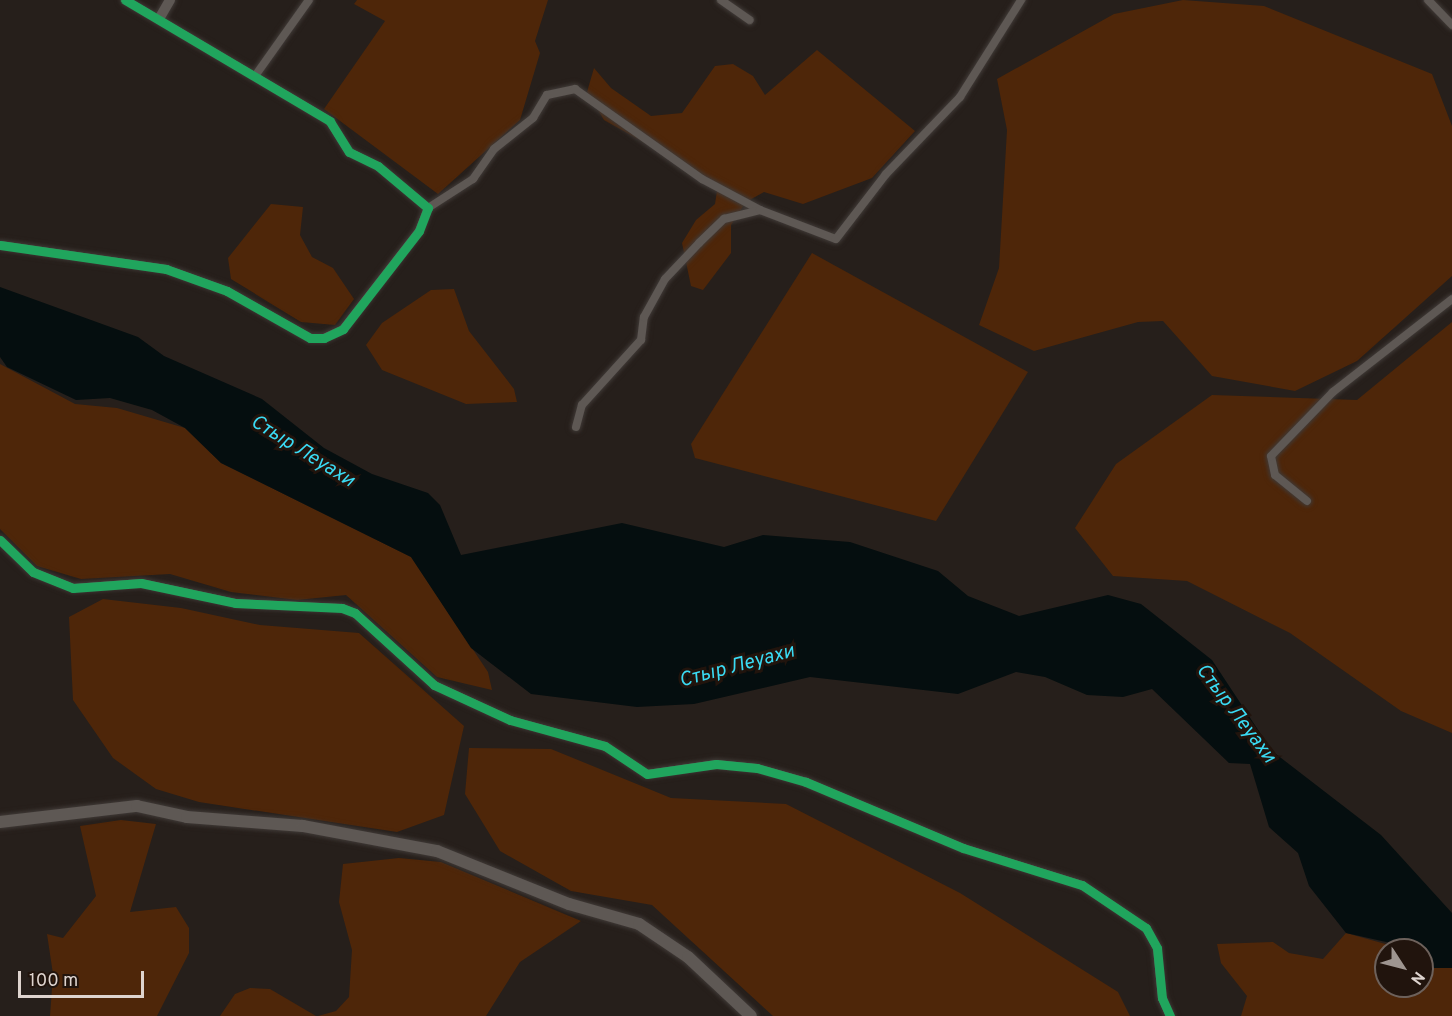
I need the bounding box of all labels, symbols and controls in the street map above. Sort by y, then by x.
water label: Стыр Леуахи [246,410,358,494]
water label: Стыр Леуахи [677,640,797,694]
water label: Стыр Леуахи [1190,660,1280,768]
north arrow [1374,938,1434,998]
scale bar [21,959,147,997]
text: N [1405,967,1428,988]
text: 100 m [29,970,78,993]

